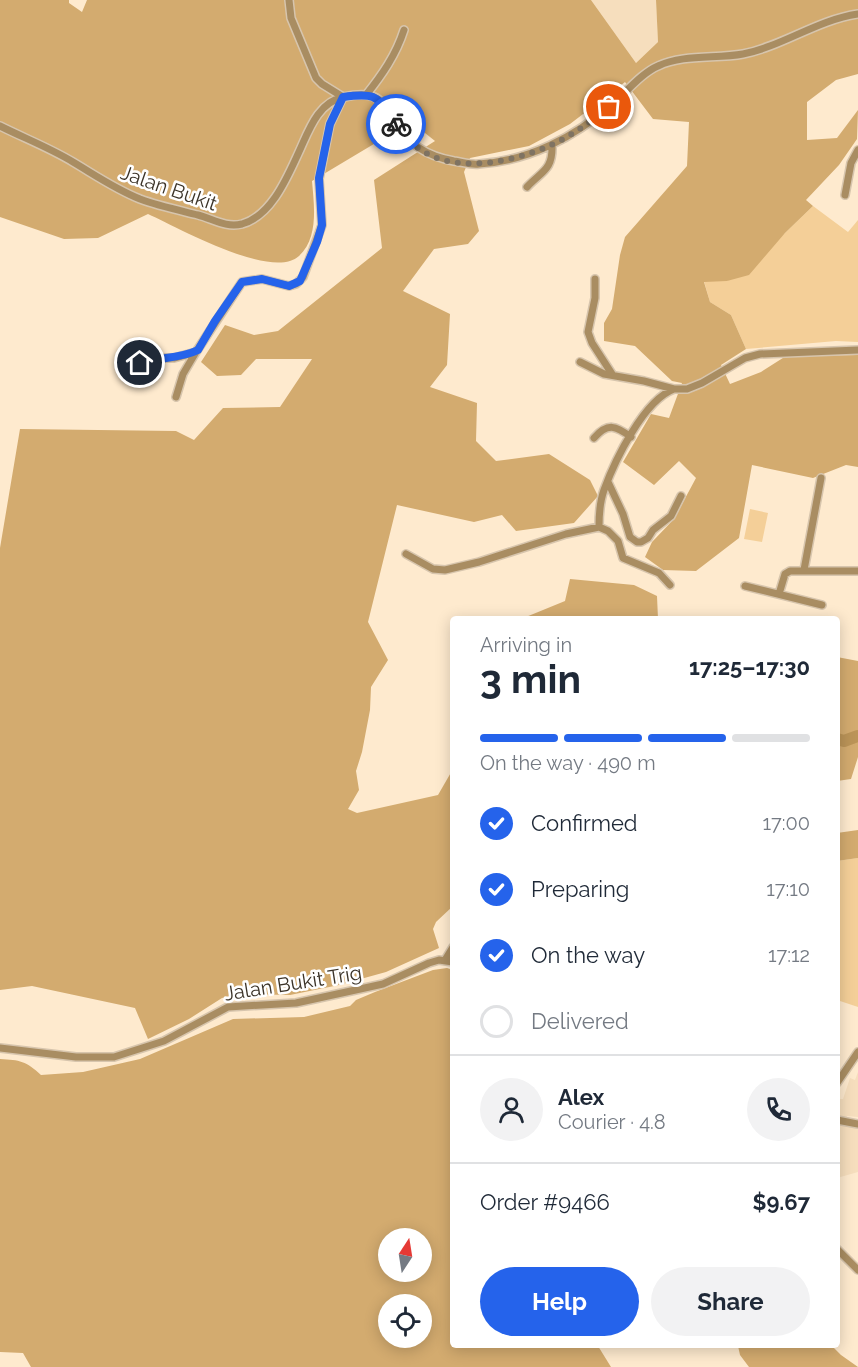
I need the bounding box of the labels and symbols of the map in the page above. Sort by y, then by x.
pin [583,81,634,132]
courier [366,94,426,154]
street label: Jalan Bukit [118,160,221,216]
pin [114,337,165,388]
street label: Jalan Bukit Trig [222,960,364,1006]
north arrow [378,1228,432,1282]

